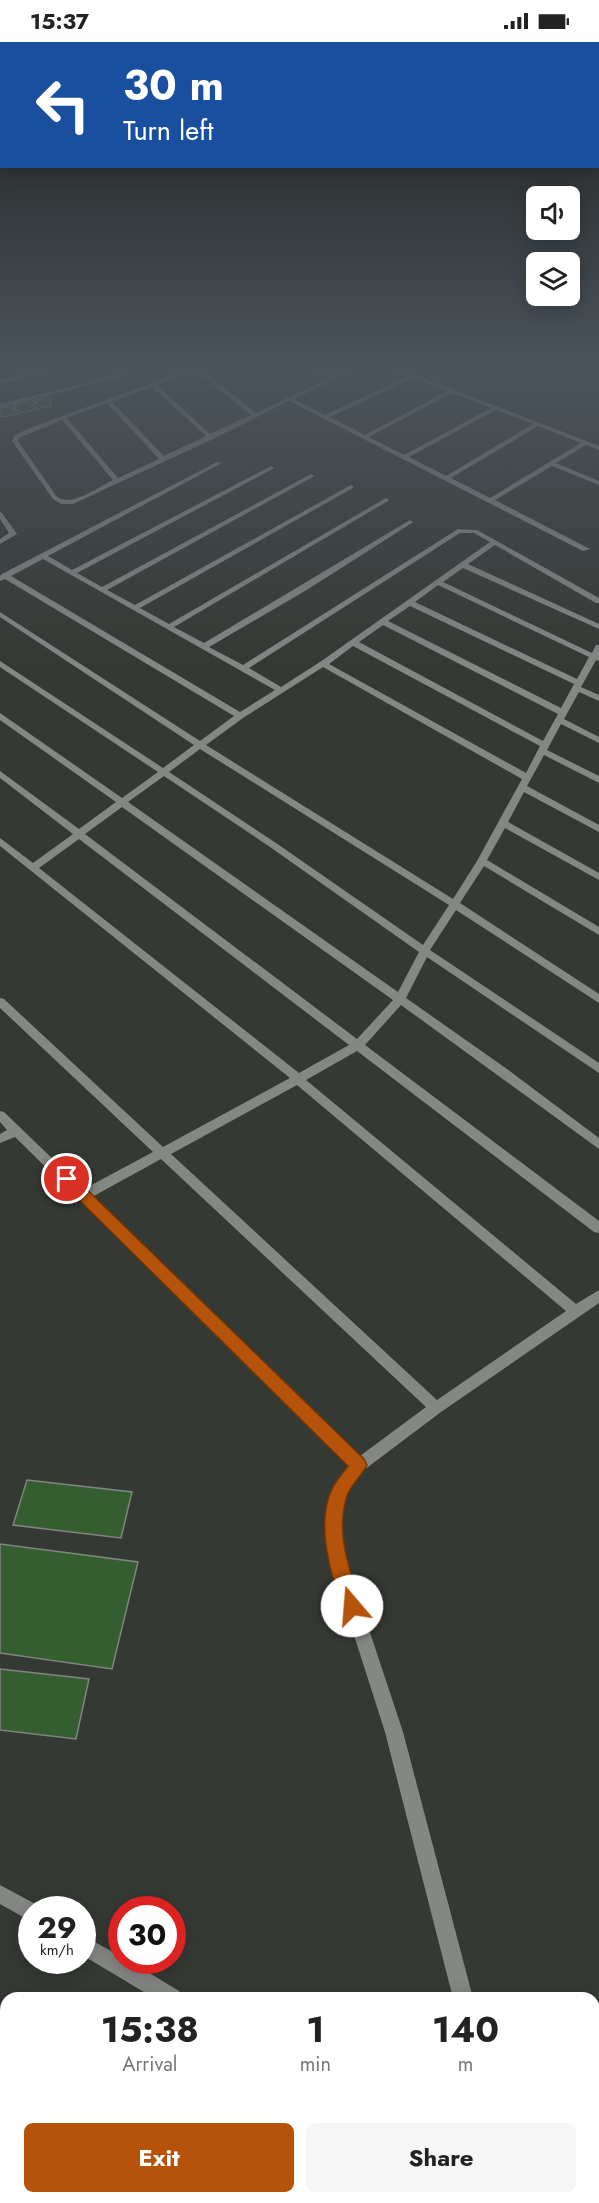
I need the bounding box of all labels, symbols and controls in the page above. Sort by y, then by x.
text: 15:37 [30,5,89,37]
text: 30 m [123,55,224,116]
icon: left [24,66,102,144]
text: Turn left [123,111,213,150]
map controls [526,186,580,306]
button: sound [526,186,580,240]
button: layers [526,252,580,306]
pin [41,1153,92,1204]
icon: arrive [50,1162,83,1195]
position arrow [320,1574,384,1638]
speed limit sign: 30 [108,1896,186,1974]
text: 29 [37,1906,77,1949]
text: km/h [40,1939,74,1961]
text: 15:38 [101,2003,199,2055]
text: 1 [306,2003,325,2055]
text: 140 [432,2003,499,2055]
text: Arrival [122,2050,177,2079]
text: min [300,2050,331,2079]
text: m [458,2050,473,2079]
button: Exit [24,2123,294,2192]
button: Share [306,2123,576,2192]

